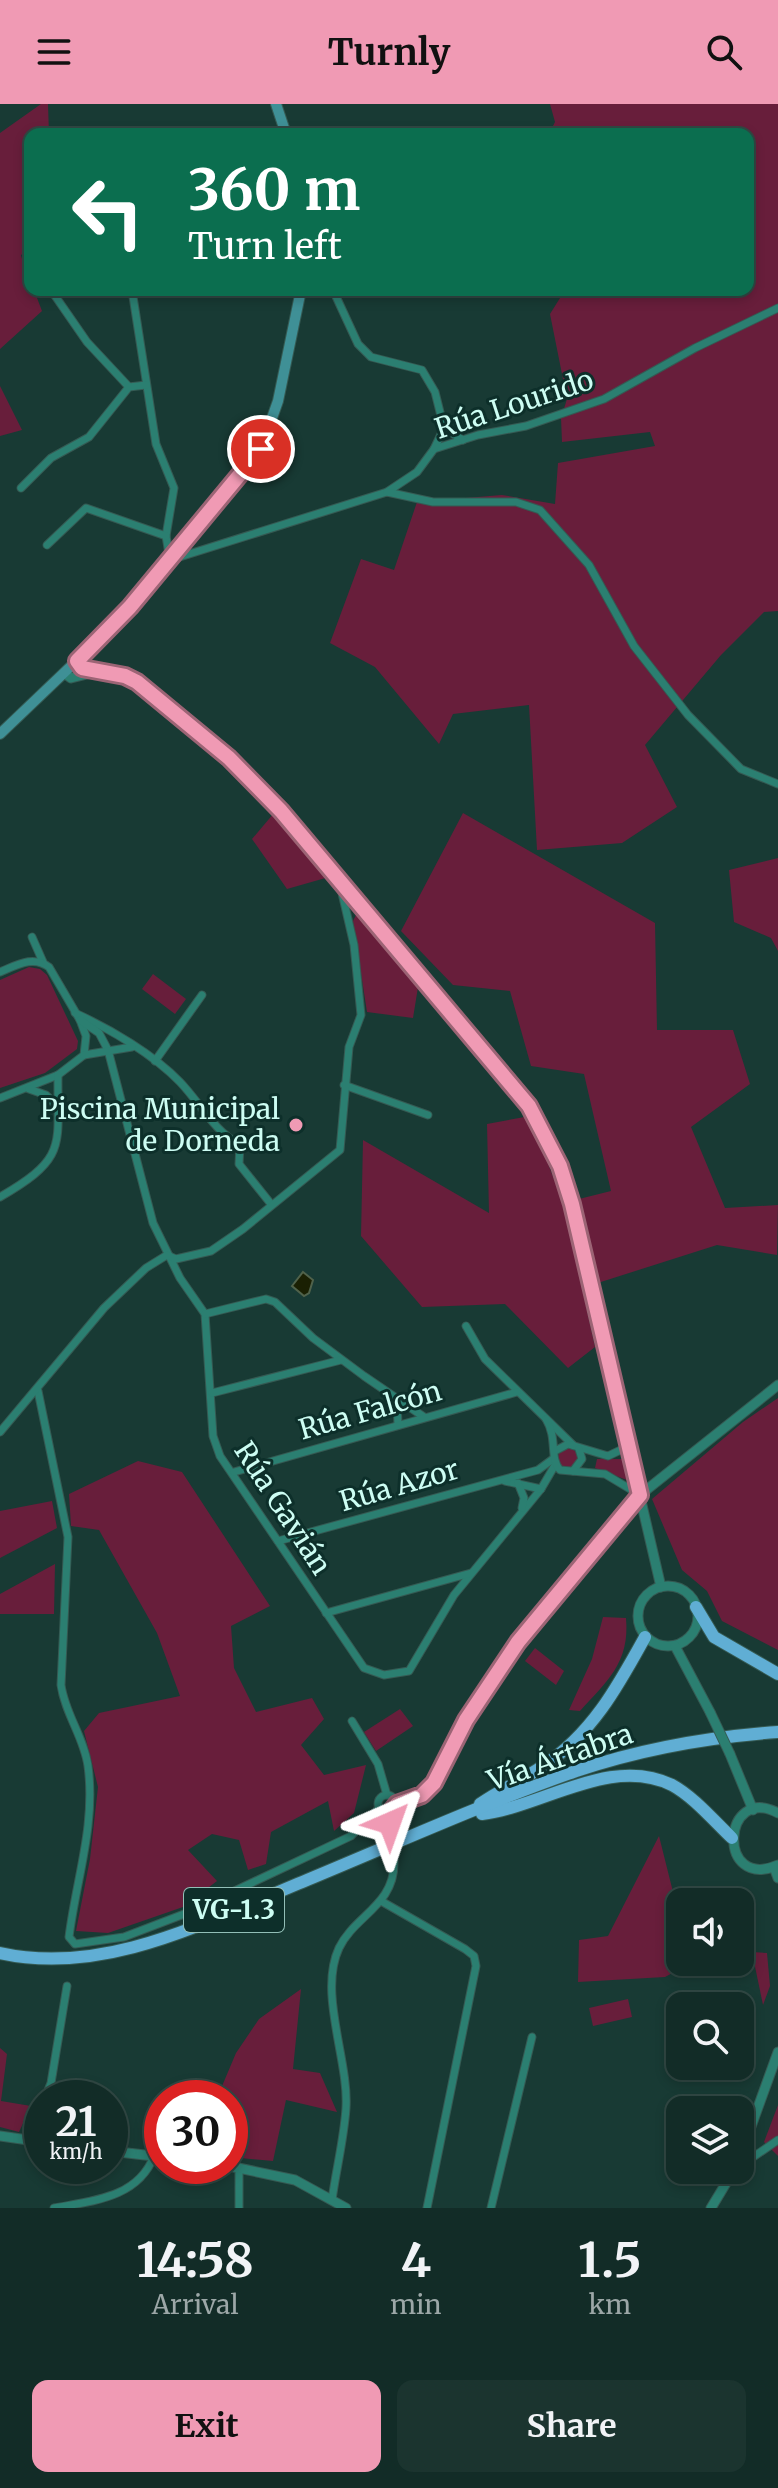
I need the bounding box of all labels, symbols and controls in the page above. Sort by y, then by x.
icon: menu [32,30,76,74]
text: Turnly [328,30,450,75]
icon: search [702,30,746,74]
text: 360 m [188,155,360,225]
icon: left [56,160,160,264]
text: Turn left [188,224,342,269]
street label: Rúa Lourido [430,361,598,447]
pin [227,415,295,483]
icon: arrive [239,427,283,471]
place label: Piscina Municipal de Dorneda [40,1091,280,1159]
marker: Piscina Municipal de Dorneda [287,1116,305,1134]
street label: Rúa Falcón [294,1372,446,1448]
street label: Rúa Gavián [227,1435,339,1581]
street label: Rúa Azor [335,1451,463,1519]
street label: Vía Ártabra [482,1715,637,1799]
position arrow [348,1781,432,1865]
road number: VG-1.3 [184,1888,284,1932]
map controls [666,1888,754,2184]
button: sound [666,1888,754,1976]
button: search [666,1992,754,2080]
speed limit sign: 30 [144,2080,248,2184]
button: layers [666,2096,754,2184]
text: 21 [56,2097,96,2147]
text: km/h [50,2139,102,2164]
text: 14:58 [136,2230,254,2290]
text: 4 [401,2230,431,2290]
text: 1.5 [578,2230,642,2290]
text: Arrival [152,2288,238,2321]
text: min [390,2288,442,2321]
text: km [589,2288,631,2321]
button: Exit [32,2380,381,2472]
button: Share [397,2380,746,2472]

